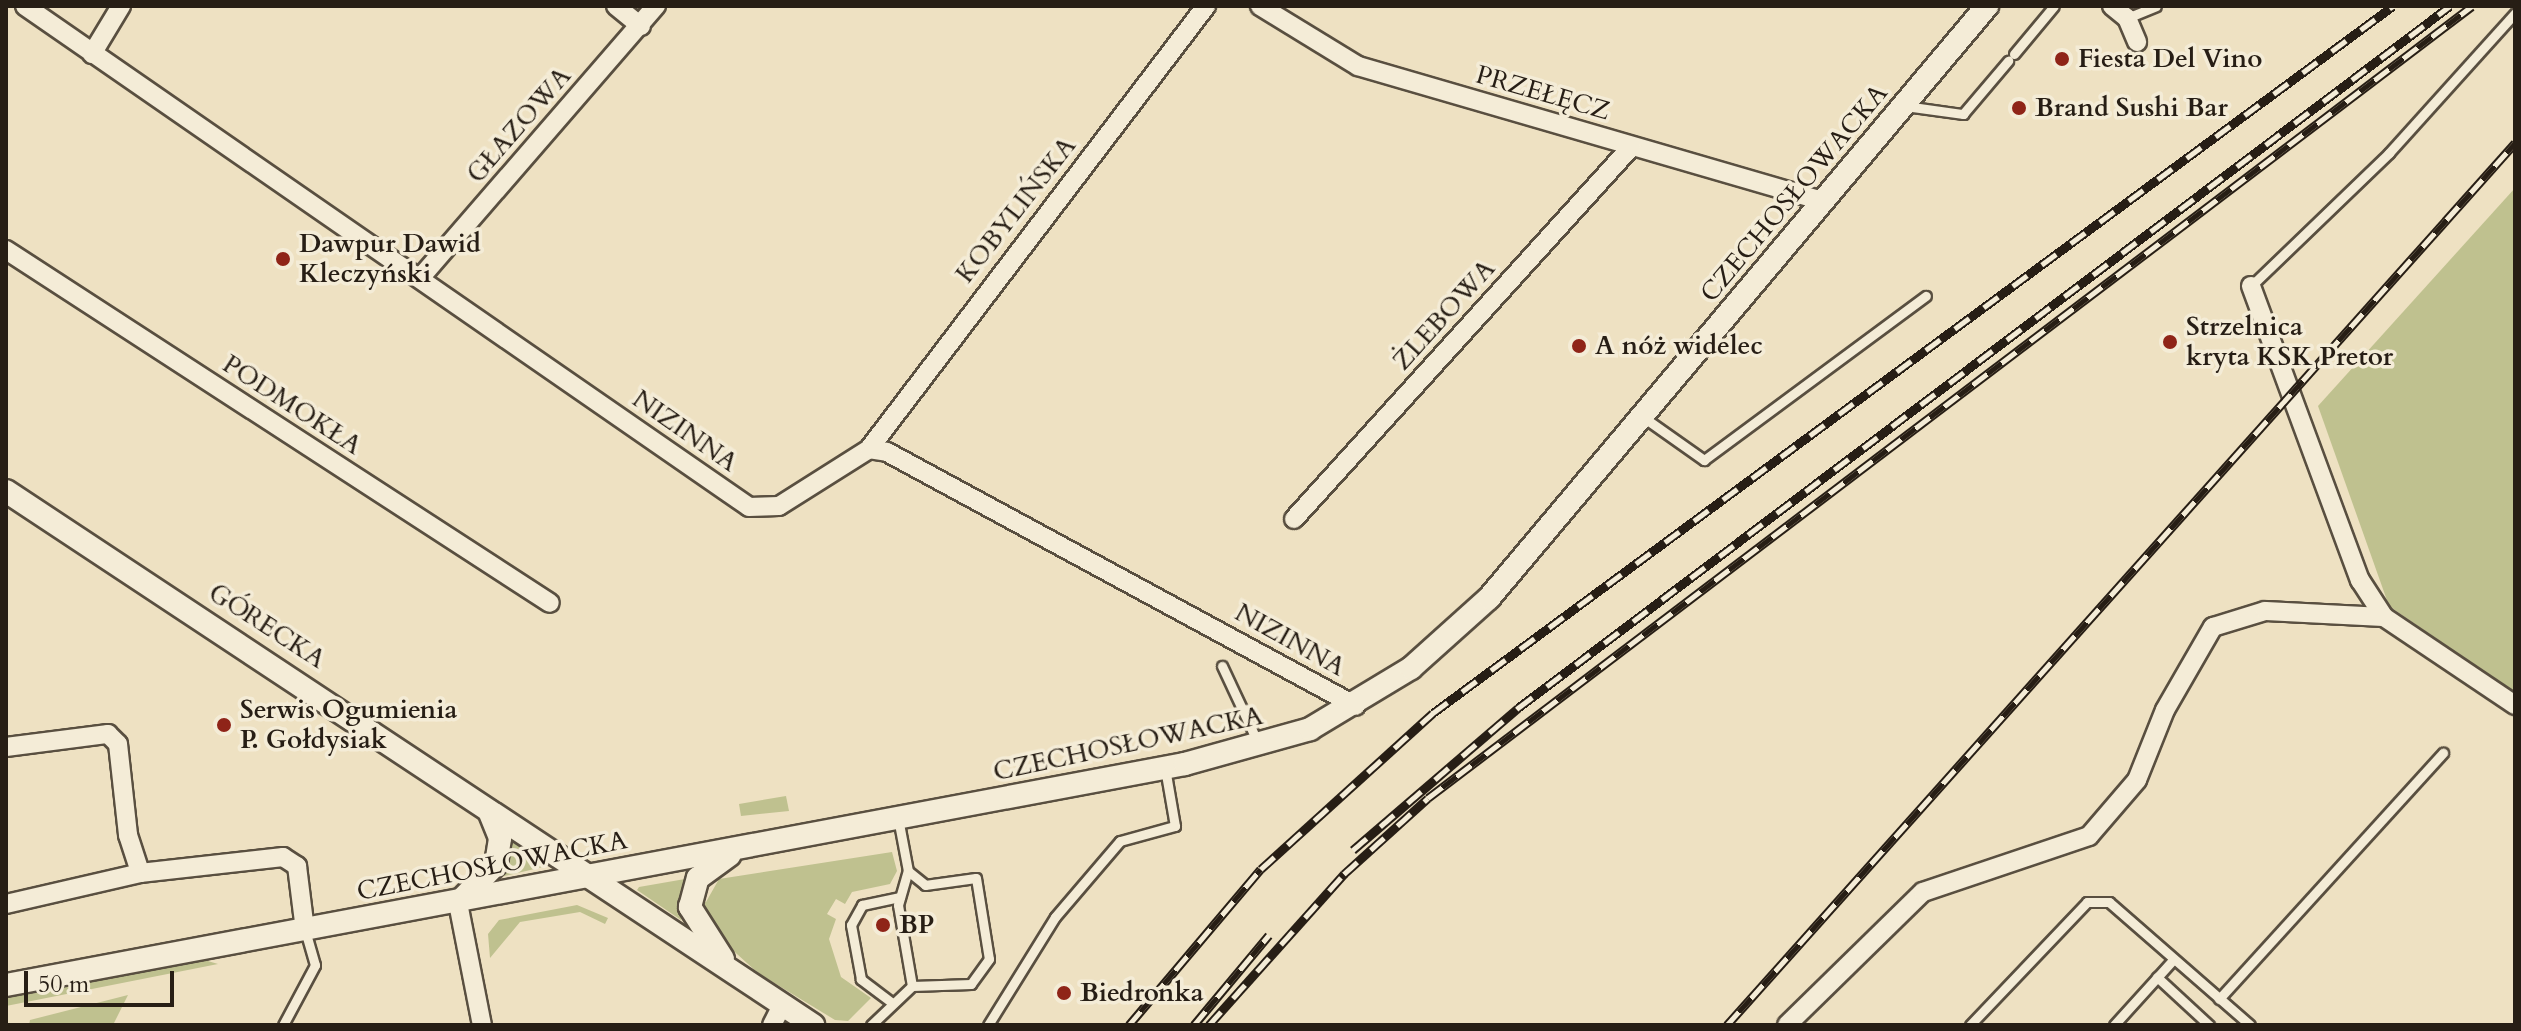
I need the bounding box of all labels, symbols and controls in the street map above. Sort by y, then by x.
place label: Fiesta Del Vino [2078,43,2262,75]
marker: Fiesta Del Vino [2053,50,2071,68]
street label: PRZEŁĘCZ [1472,59,1614,127]
street label: GŁAZOWA [460,61,578,189]
street label: CZECHOSŁOWACKA [1694,78,1894,308]
place label: Brand Sushi Bar [2035,92,2228,124]
marker: Brand Sushi Bar [2010,99,2028,117]
street label: KOBYLIŃSKA [949,131,1083,289]
place label: Dawpur Dawid Kleczyński [299,228,481,290]
marker: Dawpur Dawid Kleczyński [274,250,292,268]
street label: ŻLEBOWA [1386,253,1502,377]
place label: Strzelnica kryta KSK Pretor [2186,311,2393,372]
place label: A nóż widelec [1595,330,1763,362]
marker: Strzelnica kryta KSK Pretor [2161,333,2179,351]
marker: A nóż widelec [1570,337,1588,355]
street label: PODMOKŁA [217,348,367,462]
street label: NIZINNA [626,383,744,479]
street label: GÓRECKA [203,577,331,675]
street label: NIZINNA [1229,597,1351,683]
place label: Serwis Ogumienia P. Gołdysiak [240,694,457,756]
street label: CZECHOSŁOWACKA [990,700,1266,788]
marker: Serwis Ogumienia P. Gołdysiak [215,716,233,734]
street label: CZECHOSŁOWACKA [354,824,630,908]
place label: BP [899,909,934,941]
marker: BP [874,916,892,934]
scale bar [28,955,178,1005]
text: 50 m [38,968,89,1001]
place label: Biedronka [1080,977,1204,1009]
marker: Biedronka [1055,984,1073,1002]

